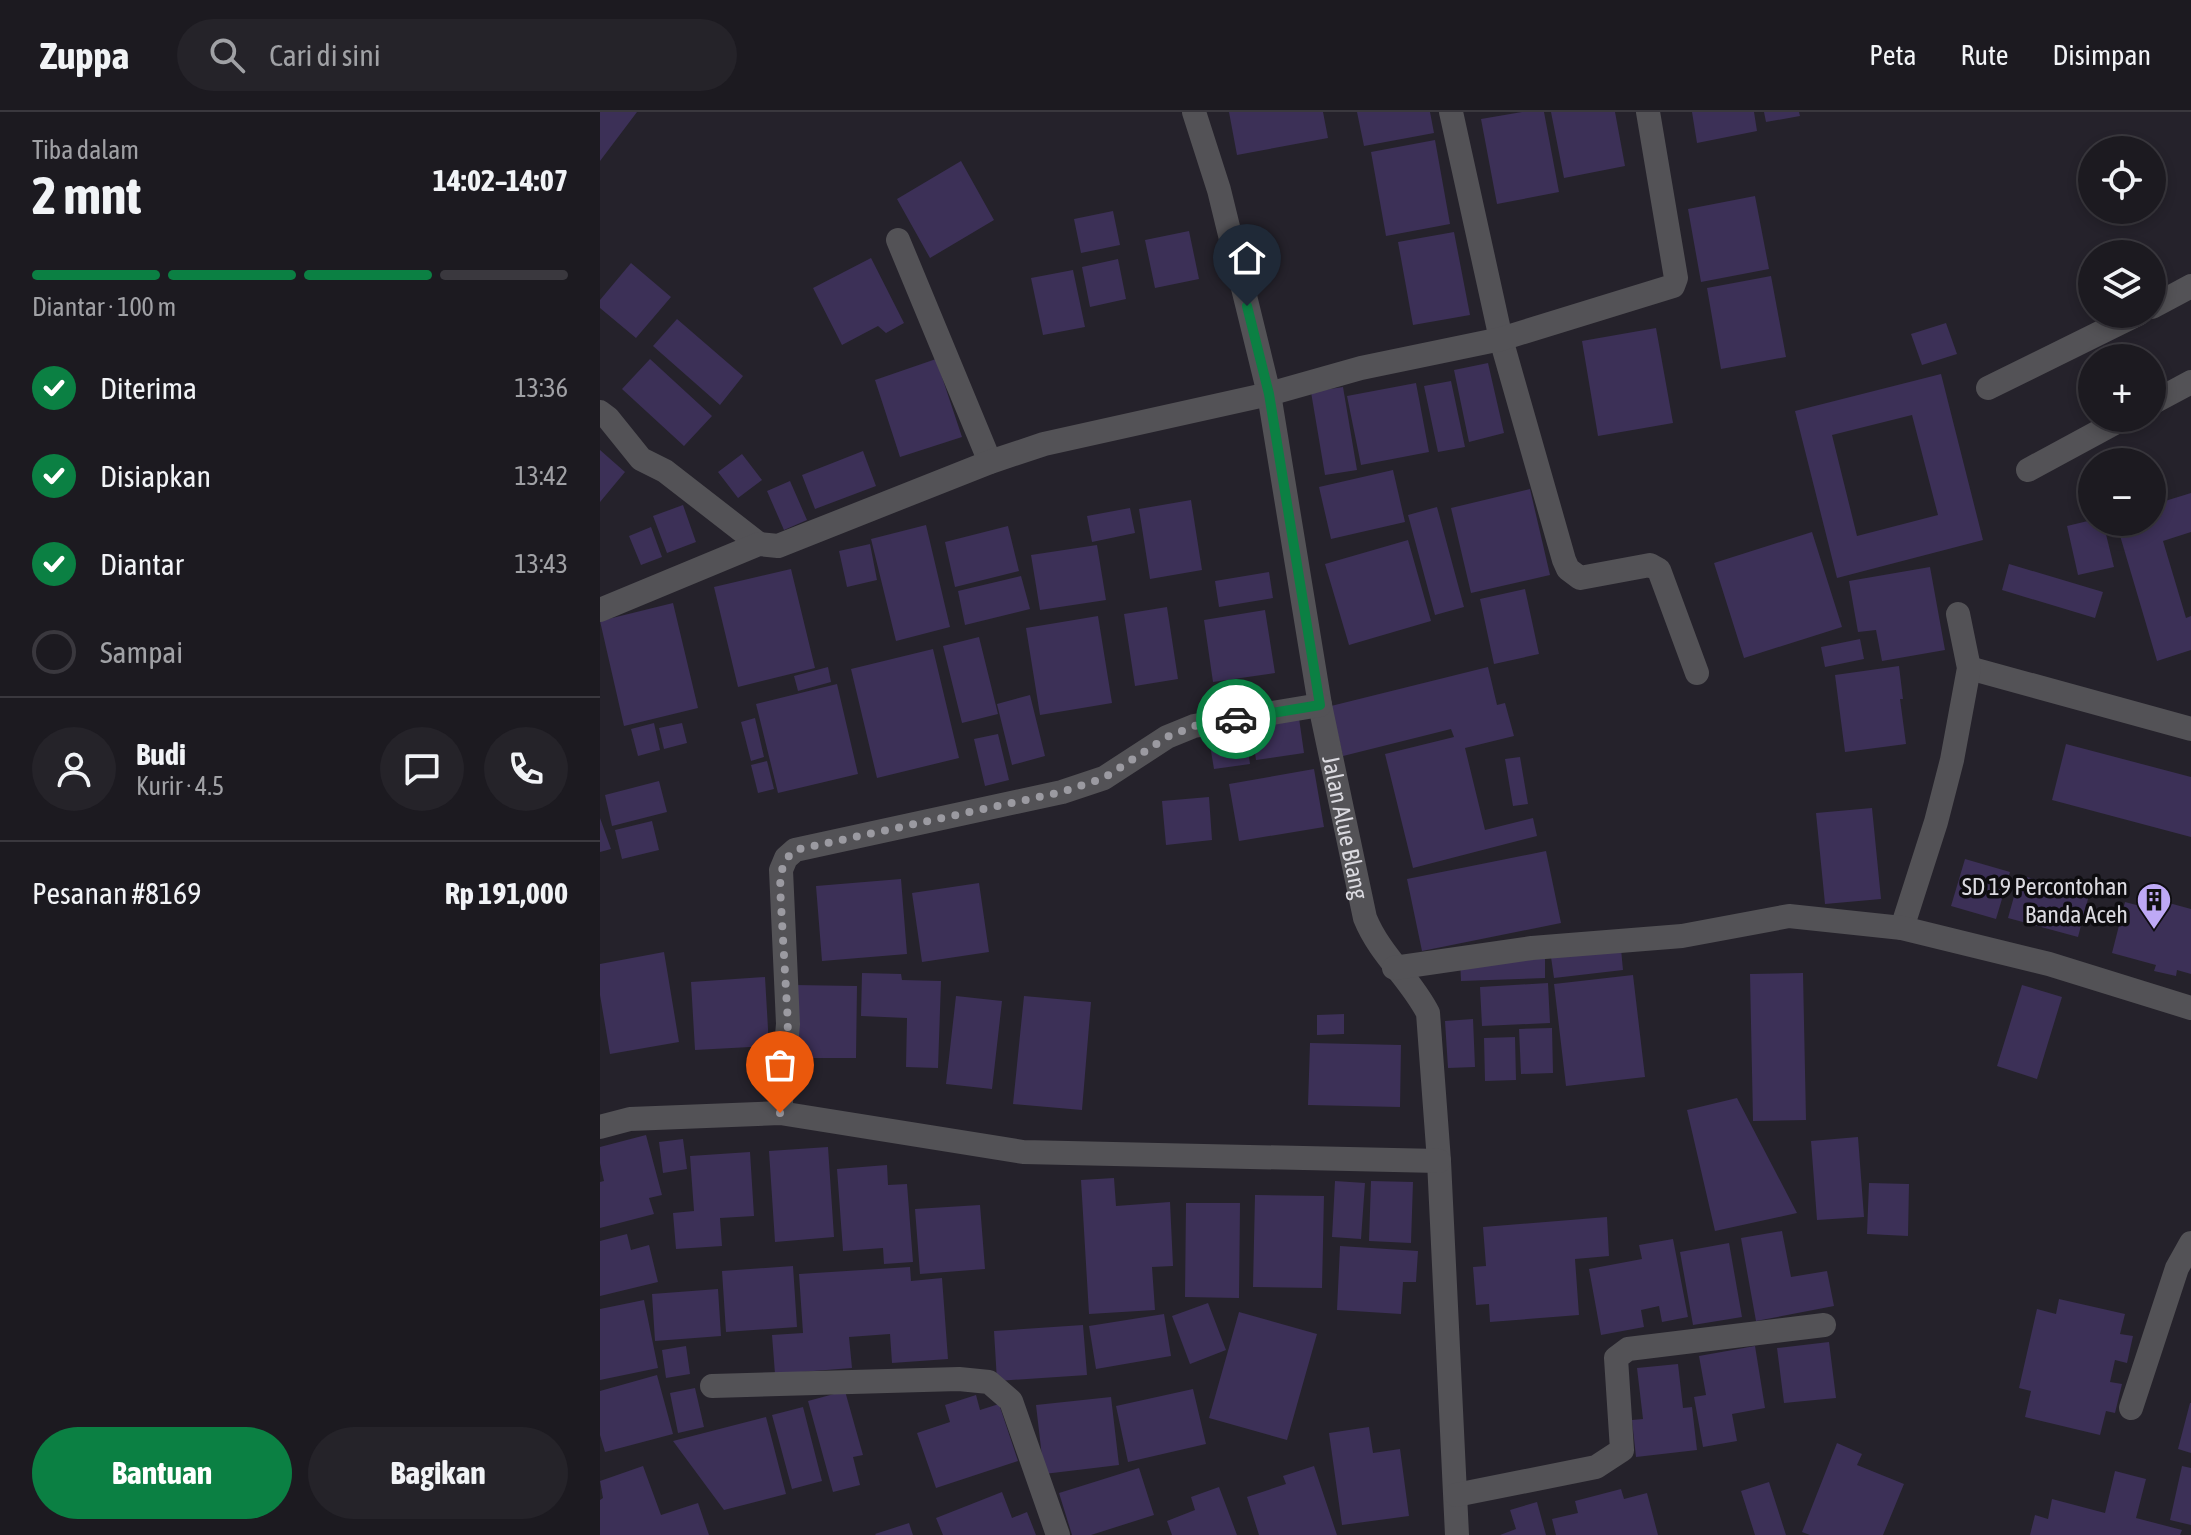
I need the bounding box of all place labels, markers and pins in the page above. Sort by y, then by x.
pin [1213,224,1281,306]
place label: SD 19 Percontohan Banda Aceh [1962,873,2128,928]
building icon: SD 19 Percontohan Banda Aceh [2135,881,2173,931]
pin [746,1031,814,1113]

